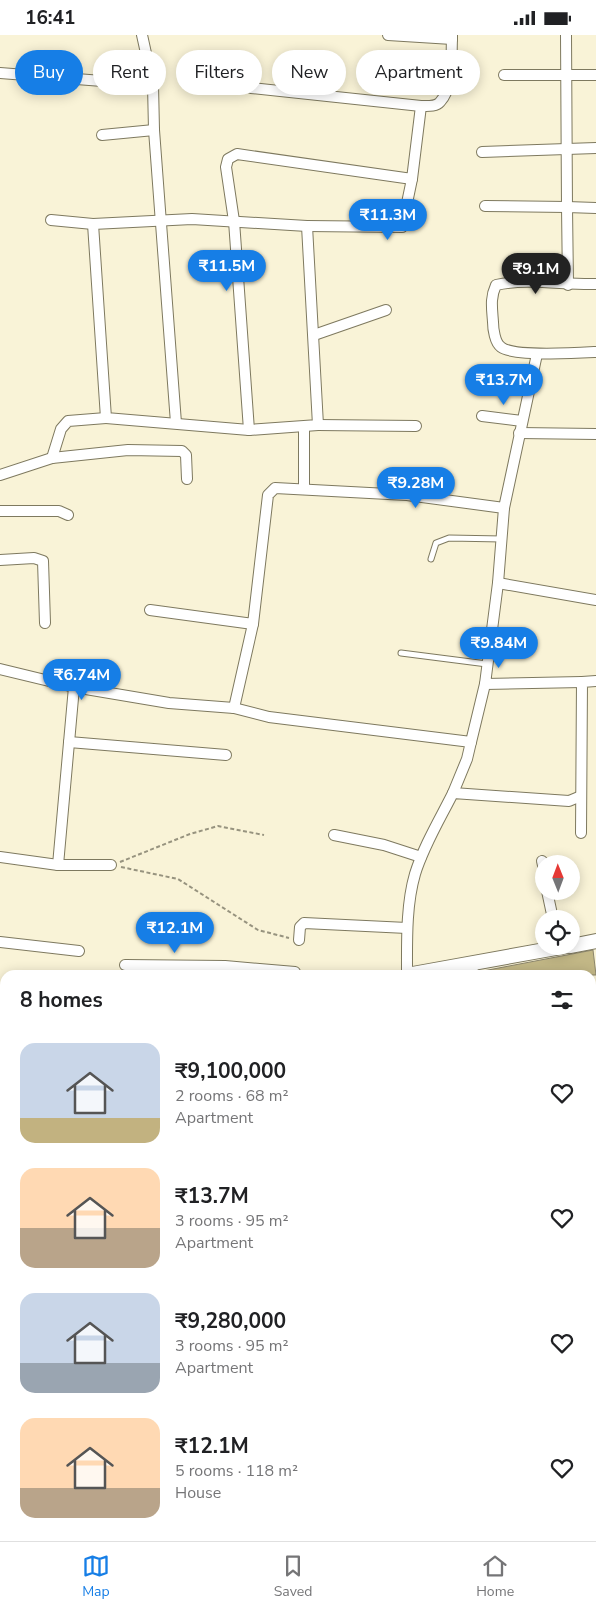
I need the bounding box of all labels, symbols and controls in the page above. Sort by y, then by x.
text: 16:41 [25,5,75,31]
chip: Buy [15,50,83,95]
chip: Rent [93,50,166,95]
chip: Filters [176,50,262,95]
chip: New [272,50,346,95]
chip: Apartment [356,50,480,95]
pin: ₹11.3M [347,199,429,241]
text: ₹11.3M [360,204,416,226]
pin: ₹11.5M [186,249,268,292]
pin: ₹9.1M [501,253,571,295]
text: ₹11.5M [199,255,255,277]
text: ₹9.1M [513,258,559,280]
pin: ₹13.7M [463,363,545,406]
text: ₹13.7M [476,369,532,391]
pin: ₹9.28M [375,467,457,509]
text: ₹9.28M [388,472,444,494]
pin: ₹9.84M [458,627,540,669]
text: ₹9.84M [471,632,527,654]
pin: ₹6.74M [41,659,123,701]
text: ₹6.74M [54,664,110,686]
north arrow [535,855,580,900]
map controls [535,855,580,955]
button: locate [535,910,580,955]
pin: ₹12.1M [134,911,216,954]
text: ₹12.1M [147,917,203,939]
text: 8 homes [20,986,103,1014]
icon: filters [548,986,576,1014]
text: ₹9,100,000 [175,1057,286,1085]
icon: home [60,1063,120,1123]
icon: heart [548,1079,576,1107]
text: 2 rooms · 68 m² [175,1085,288,1107]
text: Apartment [175,1107,253,1129]
text: ₹13.7M [175,1182,249,1210]
icon: home [60,1188,120,1248]
icon: heart [548,1204,576,1232]
text: 3 rooms · 95 m² [175,1210,288,1232]
text: Apartment [175,1232,253,1254]
text: ₹9,280,000 [175,1307,286,1335]
icon: home [60,1313,120,1373]
icon: heart [548,1329,576,1357]
text: 3 rooms · 95 m² [175,1335,288,1357]
text: Apartment [175,1357,253,1379]
text: ₹12.1M [175,1432,249,1460]
icon: home [60,1438,120,1498]
icon: heart [548,1454,576,1482]
text: 5 rooms · 118 m² [175,1460,298,1482]
text: House [175,1482,221,1504]
tab: Map [82,1552,110,1601]
tab: Saved [274,1552,312,1601]
tab: Home [476,1552,514,1601]

